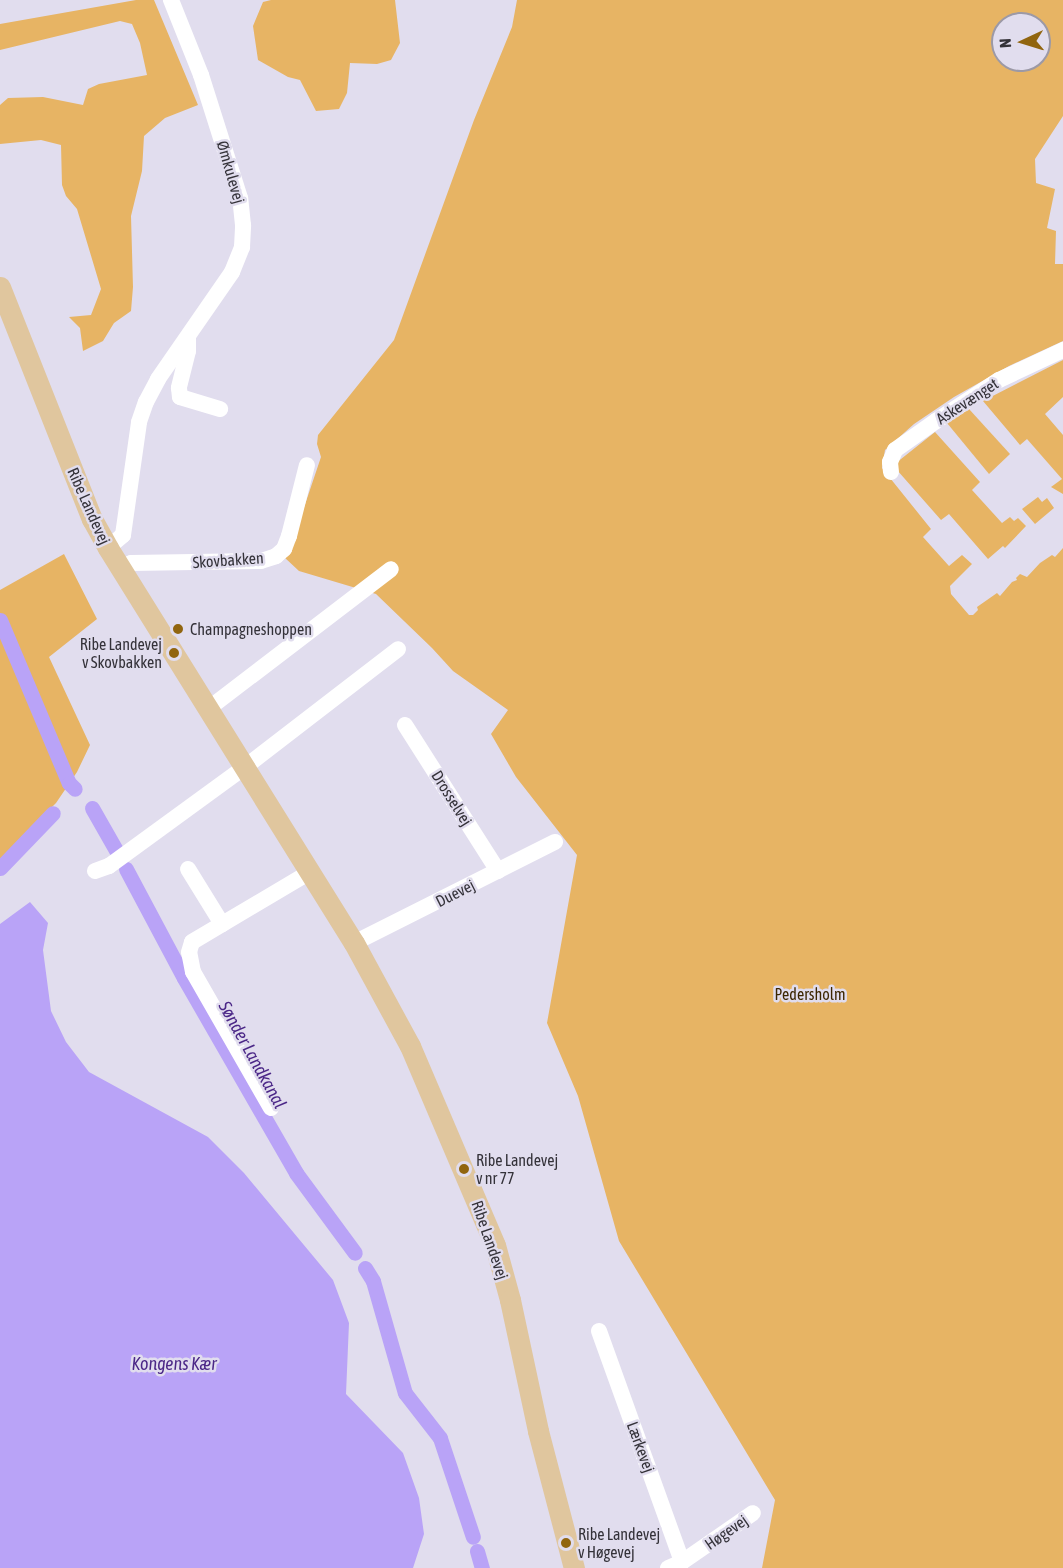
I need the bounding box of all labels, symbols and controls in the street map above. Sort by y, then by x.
north arrow [991,12,1051,72]
text: N [996,38,1014,48]
street label: Ømkulevej [213,139,249,205]
street label: Askevænget [932,374,1002,428]
street label: Ribe Landevej [64,465,114,547]
street label: Skovbakken [192,548,264,572]
place label: Champagneshoppen [190,619,312,639]
marker: Champagneshoppen [171,622,185,636]
place label: Ribe Landevej v Skovbakken [80,634,162,672]
marker: Ribe Landevej v Skovbakken [167,646,181,660]
street label: Drosselvej [428,767,476,829]
street label: Duevej [432,875,478,911]
park label: Pedersholm [774,984,846,1004]
water label: Sønder Landkanal [214,997,290,1113]
place label: Ribe Landevej v nr 77 [476,1150,558,1188]
marker: Ribe Landevej v nr 77 [457,1162,471,1176]
street label: Ribe Landevej [468,1198,512,1282]
water label: Kongens Kær [132,1353,216,1375]
street label: Lærkevej [623,1419,659,1475]
street label: Høgevej [701,1510,751,1554]
place label: Ribe Landevej v Høgevej [578,1524,660,1562]
marker: Ribe Landevej v Høgevej [559,1536,573,1550]

